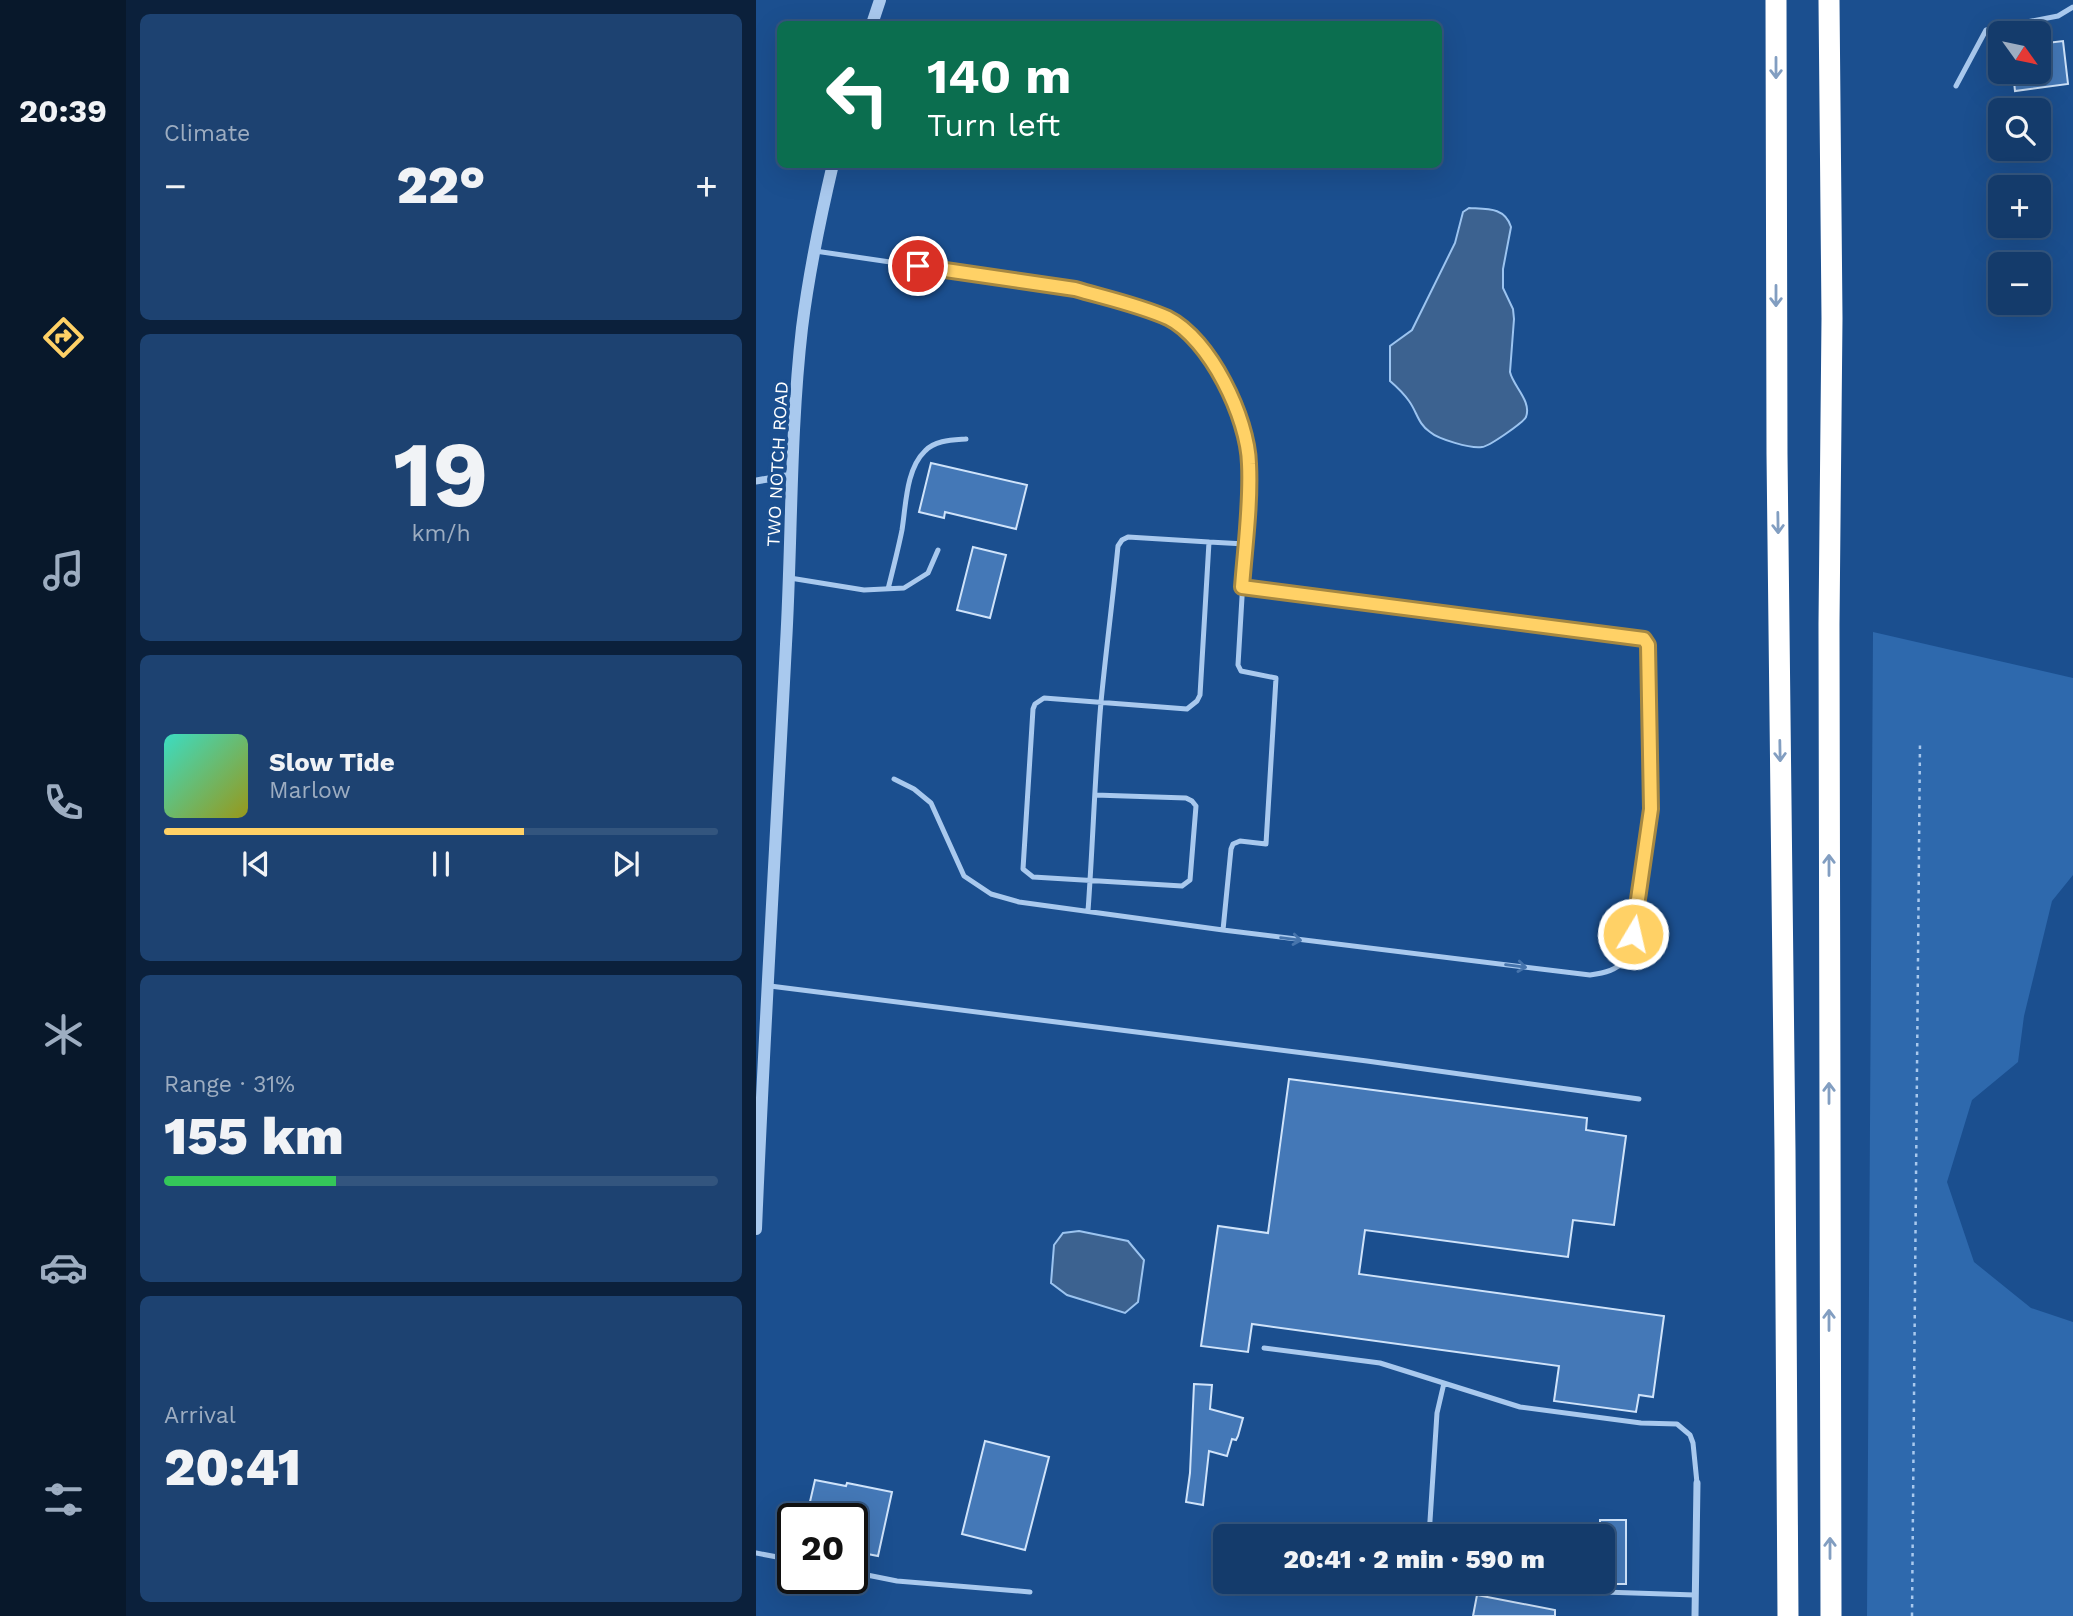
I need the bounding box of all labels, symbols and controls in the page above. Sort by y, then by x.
north arrow [1988,21,2051,84]
map controls [1988,21,2051,315]
text: 140 m [927,47,1071,105]
icon: left [812,49,903,140]
one-way arrow [1769,56,1783,79]
text: 20:39 [19,92,107,130]
button: search [1988,98,2051,161]
text: Turn left [927,106,1060,144]
text: Climate [164,120,250,147]
text: 22° [397,155,485,216]
text: − [164,164,187,208]
text: + [695,164,718,208]
button: + [1988,175,2051,238]
pin [888,236,948,296]
icon: arrive [899,247,937,285]
button: − [1988,252,2051,315]
one-way arrow [1769,284,1783,307]
icon: directions [39,313,88,362]
street label: TWO NOTCH ROAD [762,381,792,547]
text: 19 [393,421,489,528]
one-way arrow [1771,511,1785,534]
text: km/h [411,520,471,547]
icon: music [39,546,88,595]
one-way arrow [1774,739,1787,762]
text: Slow Tide [269,747,395,777]
text: Marlow [269,777,351,804]
icon: phone [39,778,88,827]
icon: previous [237,845,275,883]
icon: pause [422,845,460,883]
icon: next [607,845,645,883]
one-way arrow [1822,854,1836,877]
position arrow [1596,897,1670,971]
one-way arrow [1279,932,1301,945]
one-way arrow [1505,959,1527,972]
icon: climate [39,1010,88,1059]
text: Range · 31% [164,1071,295,1098]
one-way arrow [1822,1082,1836,1105]
text: 155 km [164,1106,344,1167]
icon: car [39,1243,88,1292]
one-way arrow [1822,1309,1836,1332]
text: Arrival [164,1402,236,1429]
text: 20:41 [164,1437,301,1498]
icon: filters [39,1475,88,1524]
speed limit sign: 20 [777,1503,868,1594]
one-way arrow [1823,1537,1837,1560]
text: 20:41 · 2 min · 590 m [1283,1544,1545,1574]

